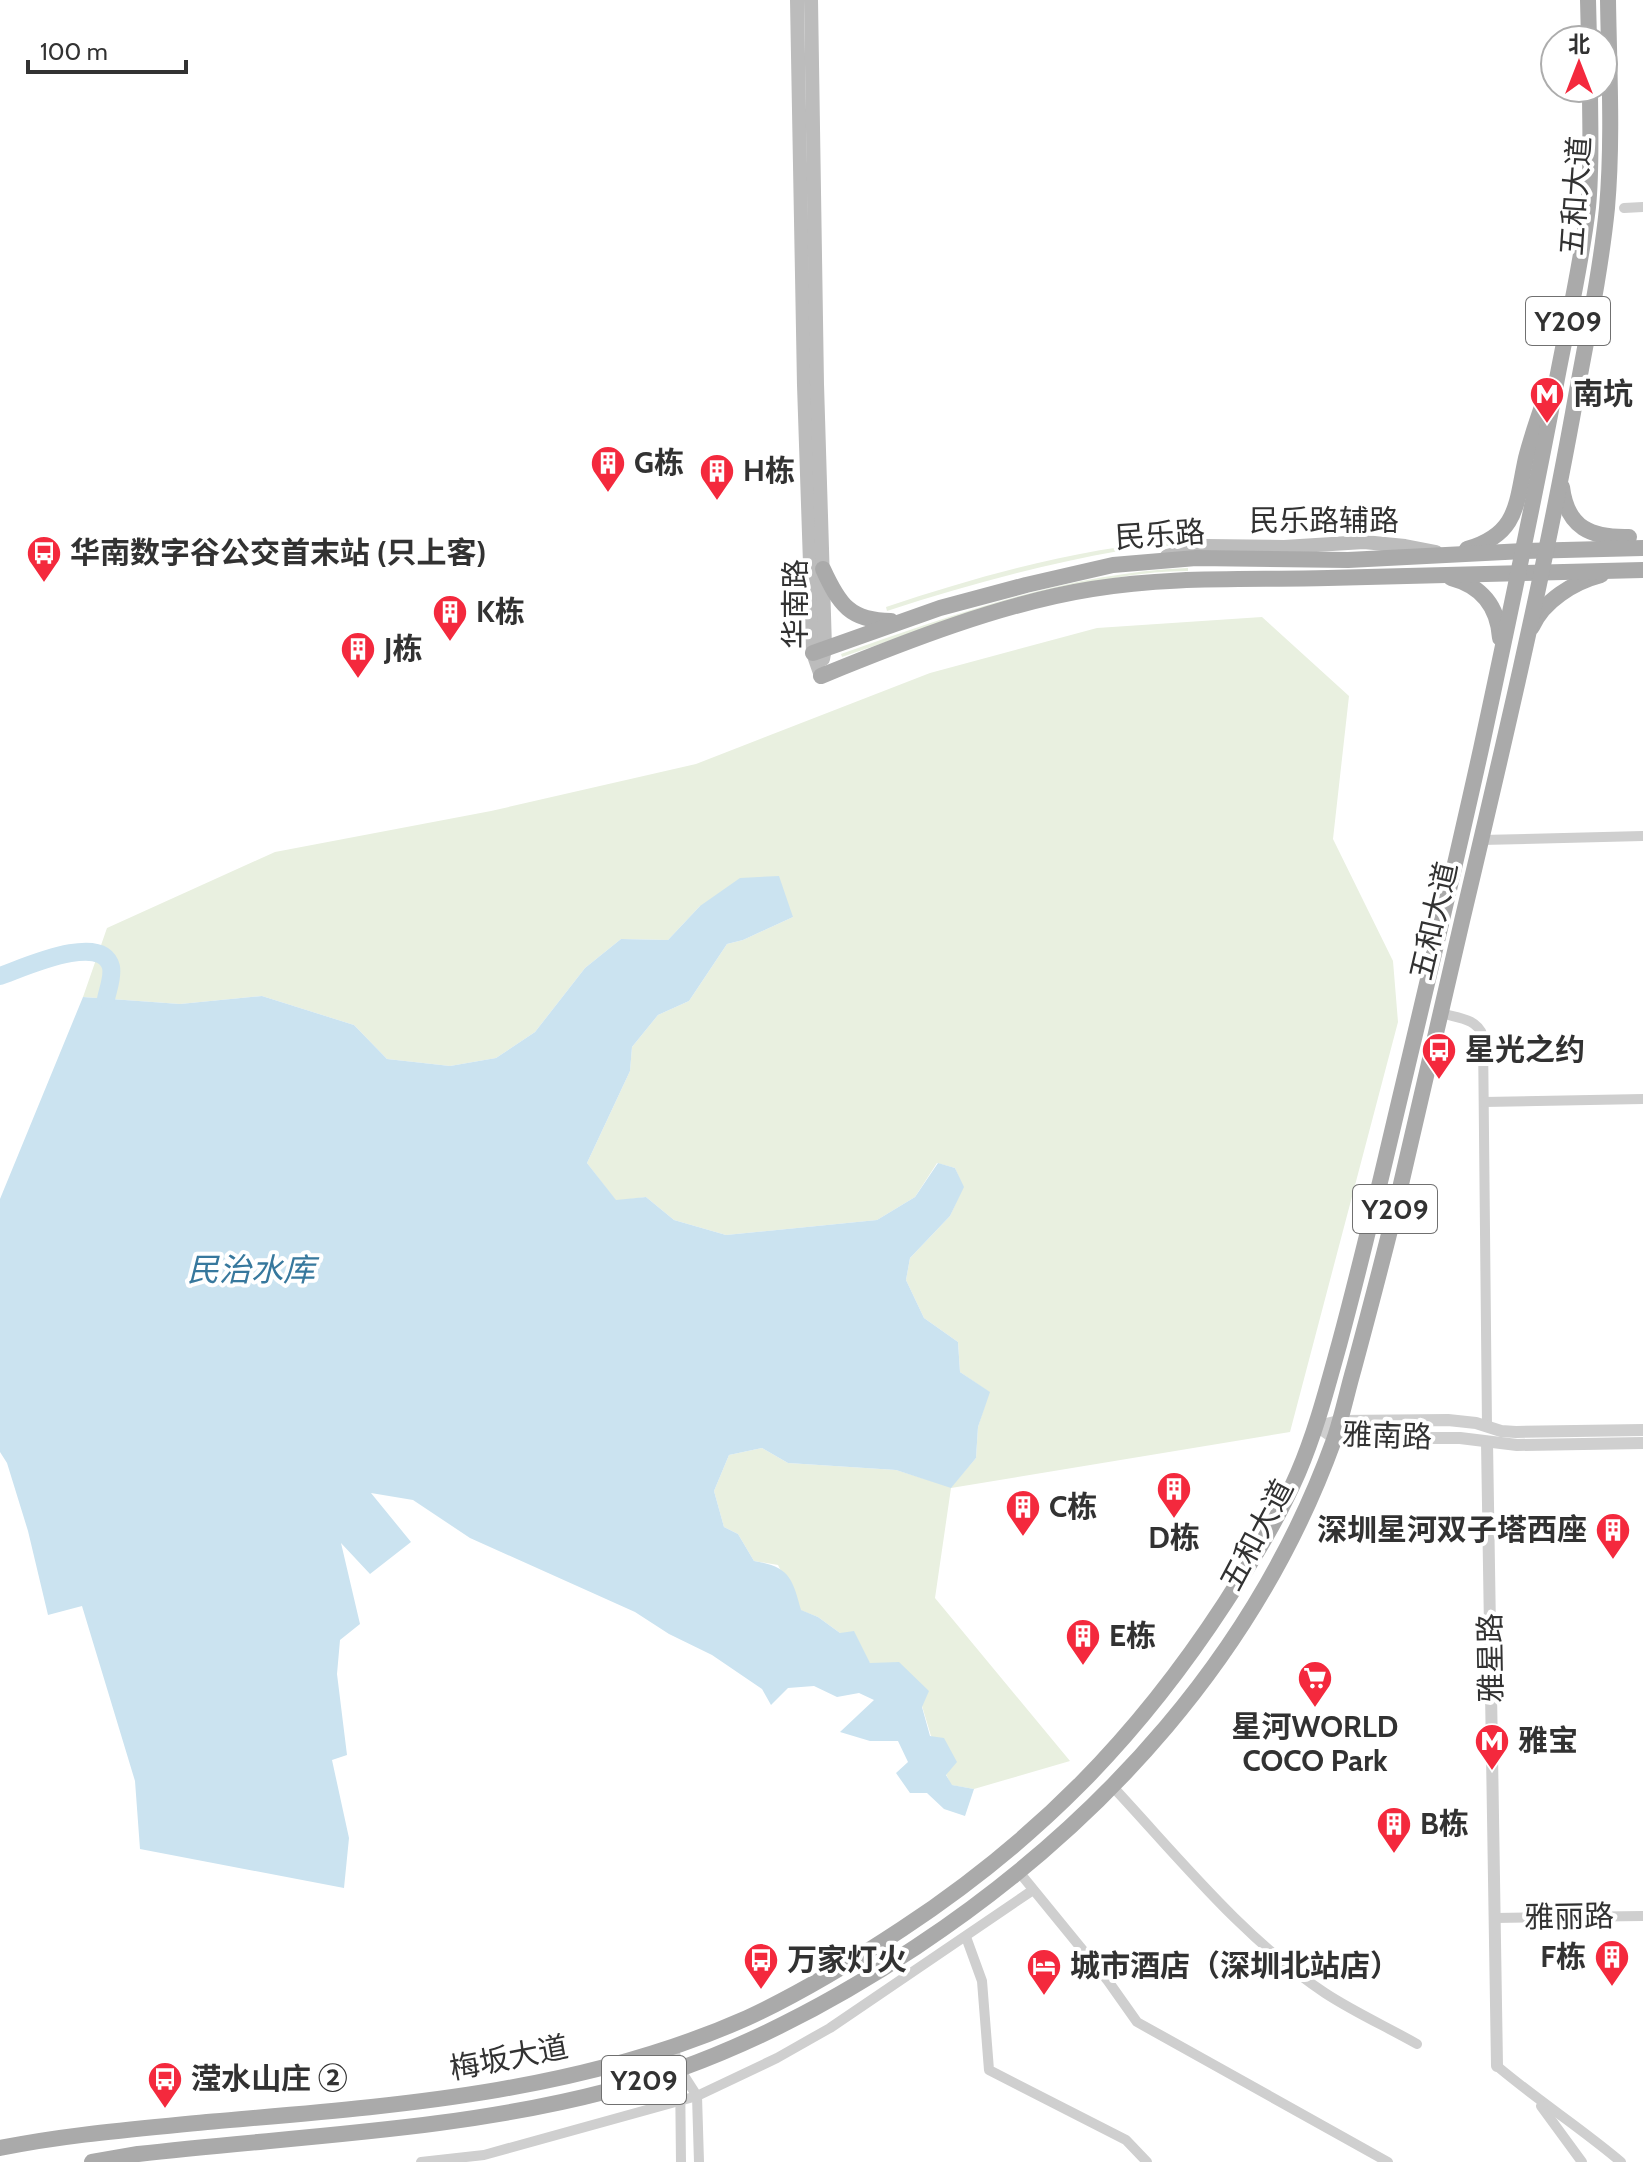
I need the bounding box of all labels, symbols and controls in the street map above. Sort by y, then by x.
scale bar [28,24,186,74]
north arrow [1539,24,1619,104]
text: 北 [1568,31,1590,58]
text: 100 m [40,37,108,66]
street label: 五和大道 [1553,135,1598,257]
road number: Y209 [1526,297,1610,345]
metro station icon: 南坑 [1528,375,1566,425]
place label: 南坑 [1573,375,1633,412]
building icon: G栋 [589,444,627,494]
place label: G栋 [634,444,684,481]
building icon: H栋 [698,452,736,502]
place label: H栋 [743,452,795,489]
street label: 民乐路辅路 [1249,502,1399,539]
street label: 民乐路 [1114,513,1206,556]
bus stop icon: 华南数字谷公交首末站 (只上客) [25,534,63,584]
place label: 华南数字谷公交首末站 (只上客) [70,534,486,571]
street label: 华南路 [777,559,814,649]
building icon: K栋 [431,593,469,643]
place label: K栋 [476,593,525,630]
building icon: J栋 [339,630,377,680]
place label: J栋 [383,630,422,667]
street label: 五和大道 [1402,858,1465,984]
bus stop icon: 星光之约 [1420,1031,1458,1081]
place label: 星光之约 [1465,1031,1585,1068]
road number: Y209 [1353,1185,1437,1233]
water label: 民治水库 [187,1250,320,1289]
street label: 雅南路 [1341,1415,1433,1456]
building icon: D栋 [1155,1470,1193,1520]
street label: 五和大道 [1212,1473,1301,1596]
building icon: C栋 [1004,1488,1042,1538]
place label: C栋 [1049,1488,1097,1525]
place label: 深圳星河双子塔西座 [1317,1511,1587,1548]
building icon: 深圳星河双子塔西座 [1594,1511,1632,1561]
place label: D栋 [1148,1519,1200,1556]
street label: 雅星路 [1471,1613,1510,1703]
building icon: E栋 [1064,1617,1102,1667]
place label: E栋 [1109,1617,1156,1654]
supermarket icon: 星河WORLD COCO Park [1296,1659,1334,1709]
place label: 星河WORLD COCO Park [1232,1708,1398,1779]
metro station icon: 雅宝 [1473,1722,1511,1772]
place label: 雅宝 [1518,1722,1578,1759]
building icon: B栋 [1375,1805,1413,1855]
place label: B栋 [1420,1805,1469,1842]
street label: 雅丽路 [1524,1897,1614,1936]
place label: F栋 [1540,1938,1586,1975]
building icon: F栋 [1593,1938,1631,1988]
bus stop icon: 万家灯火 [742,1941,780,1991]
place label: 万家灯火 [787,1941,907,1978]
hotel icon: 城市酒店（深圳北站店） [1025,1947,1063,1997]
place label: 城市酒店（深圳北站店） [1070,1947,1400,1984]
street label: 梅坂大道 [446,2028,571,2087]
road number: Y209 [602,2056,686,2104]
bus stop icon: 滢水山庄 ② [146,2060,184,2110]
place label: 滢水山庄 ② [191,2060,348,2097]

